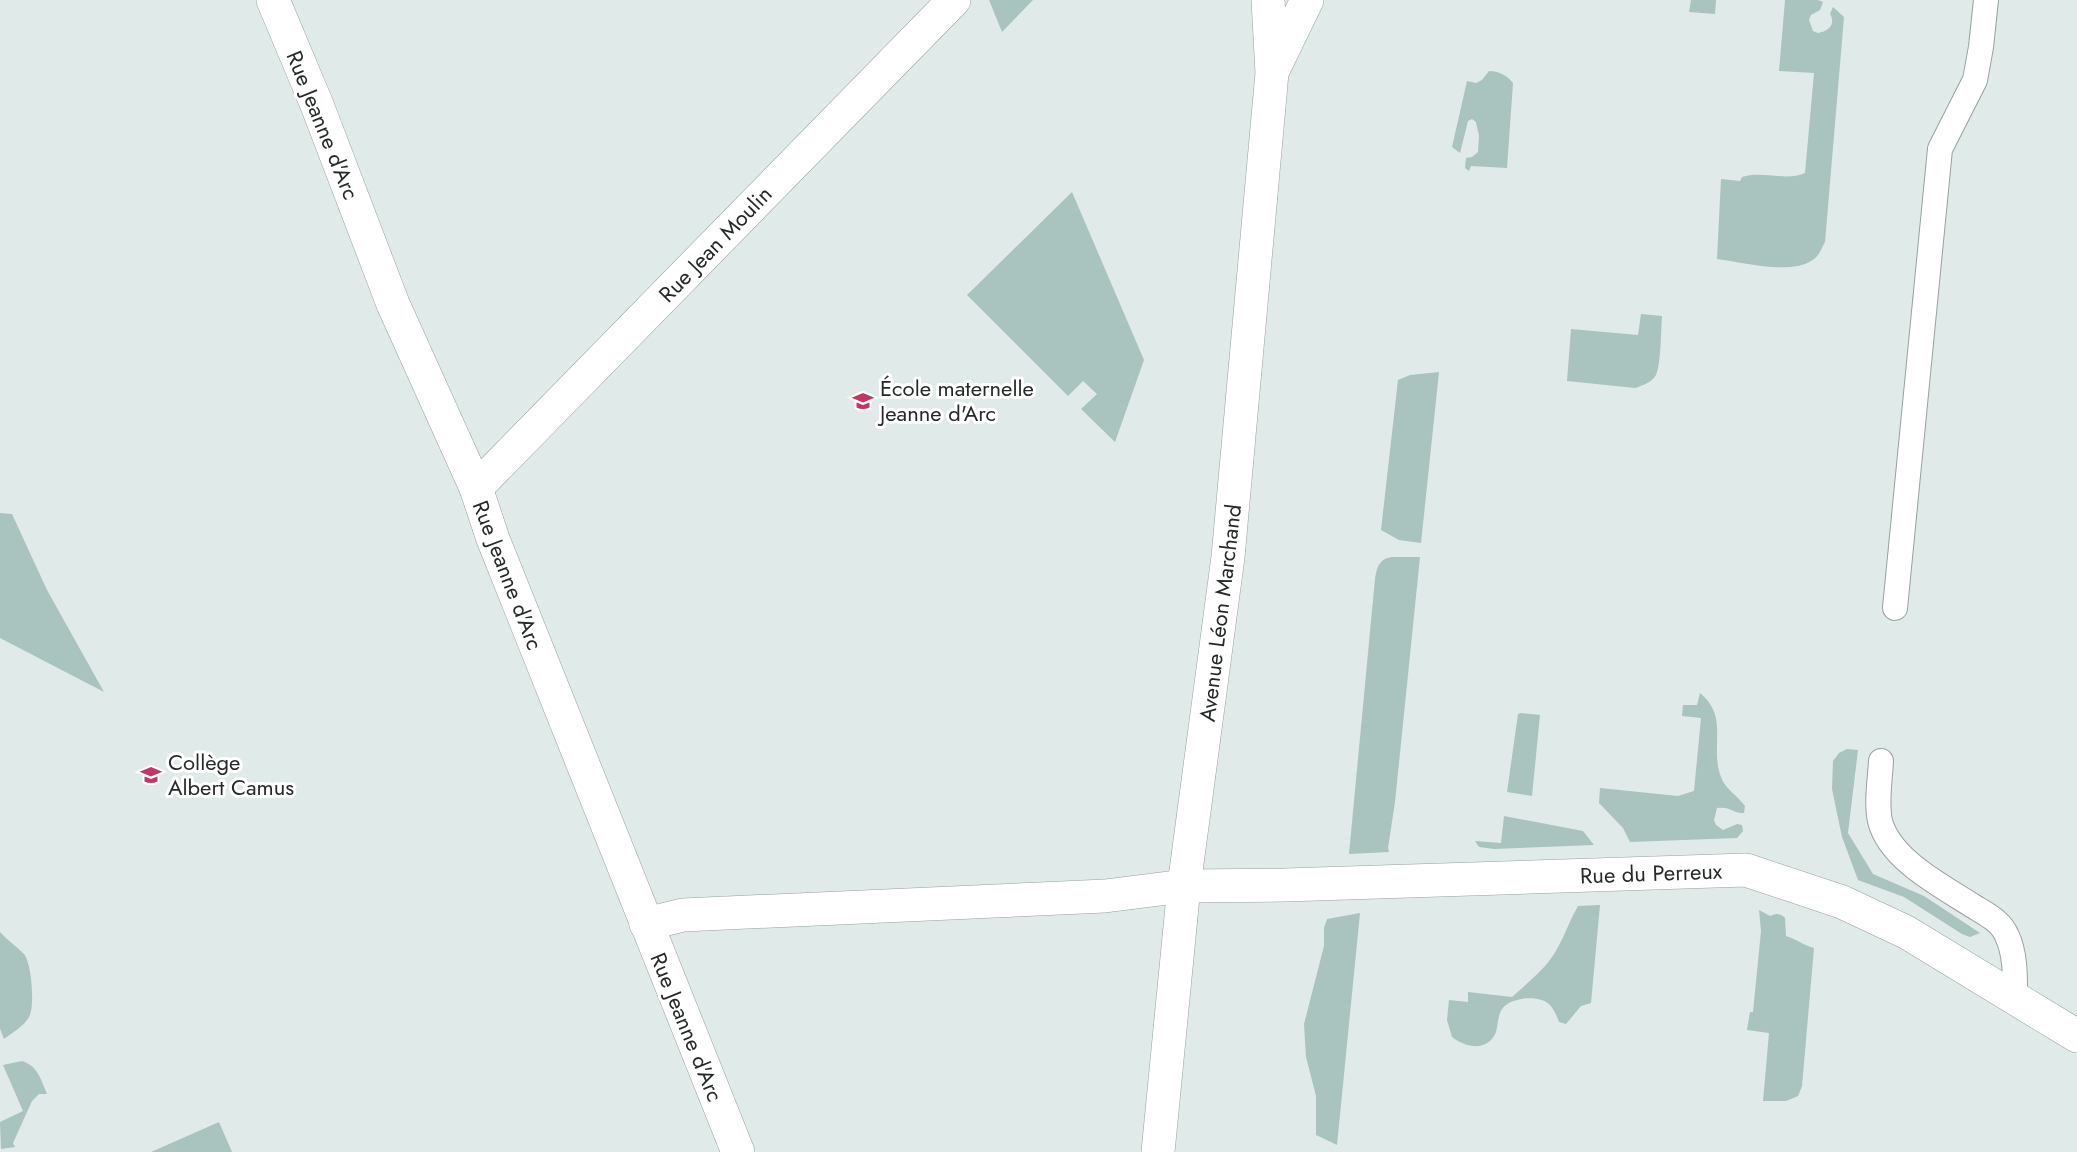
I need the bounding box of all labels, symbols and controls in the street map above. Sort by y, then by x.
street label: Rue Jeanne d'Arc [279,46,367,204]
street label: Rue Jean Moulin [651,179,779,309]
place label: École maternelle Jeanne d'Arc [877,372,1034,429]
school or university icon: École maternelle Jeanne d'Arc [851,389,875,413]
street label: Rue Jeanne d'Arc [465,496,551,654]
street label: Avenue Léon Marchand [1191,502,1249,724]
place label: Collège Albert Camus [168,746,294,803]
school or university icon: Collège Albert Camus [139,763,163,787]
street label: Rue du Perreux [1579,855,1723,891]
street label: Rue Jeanne d'Arc [643,948,731,1106]

